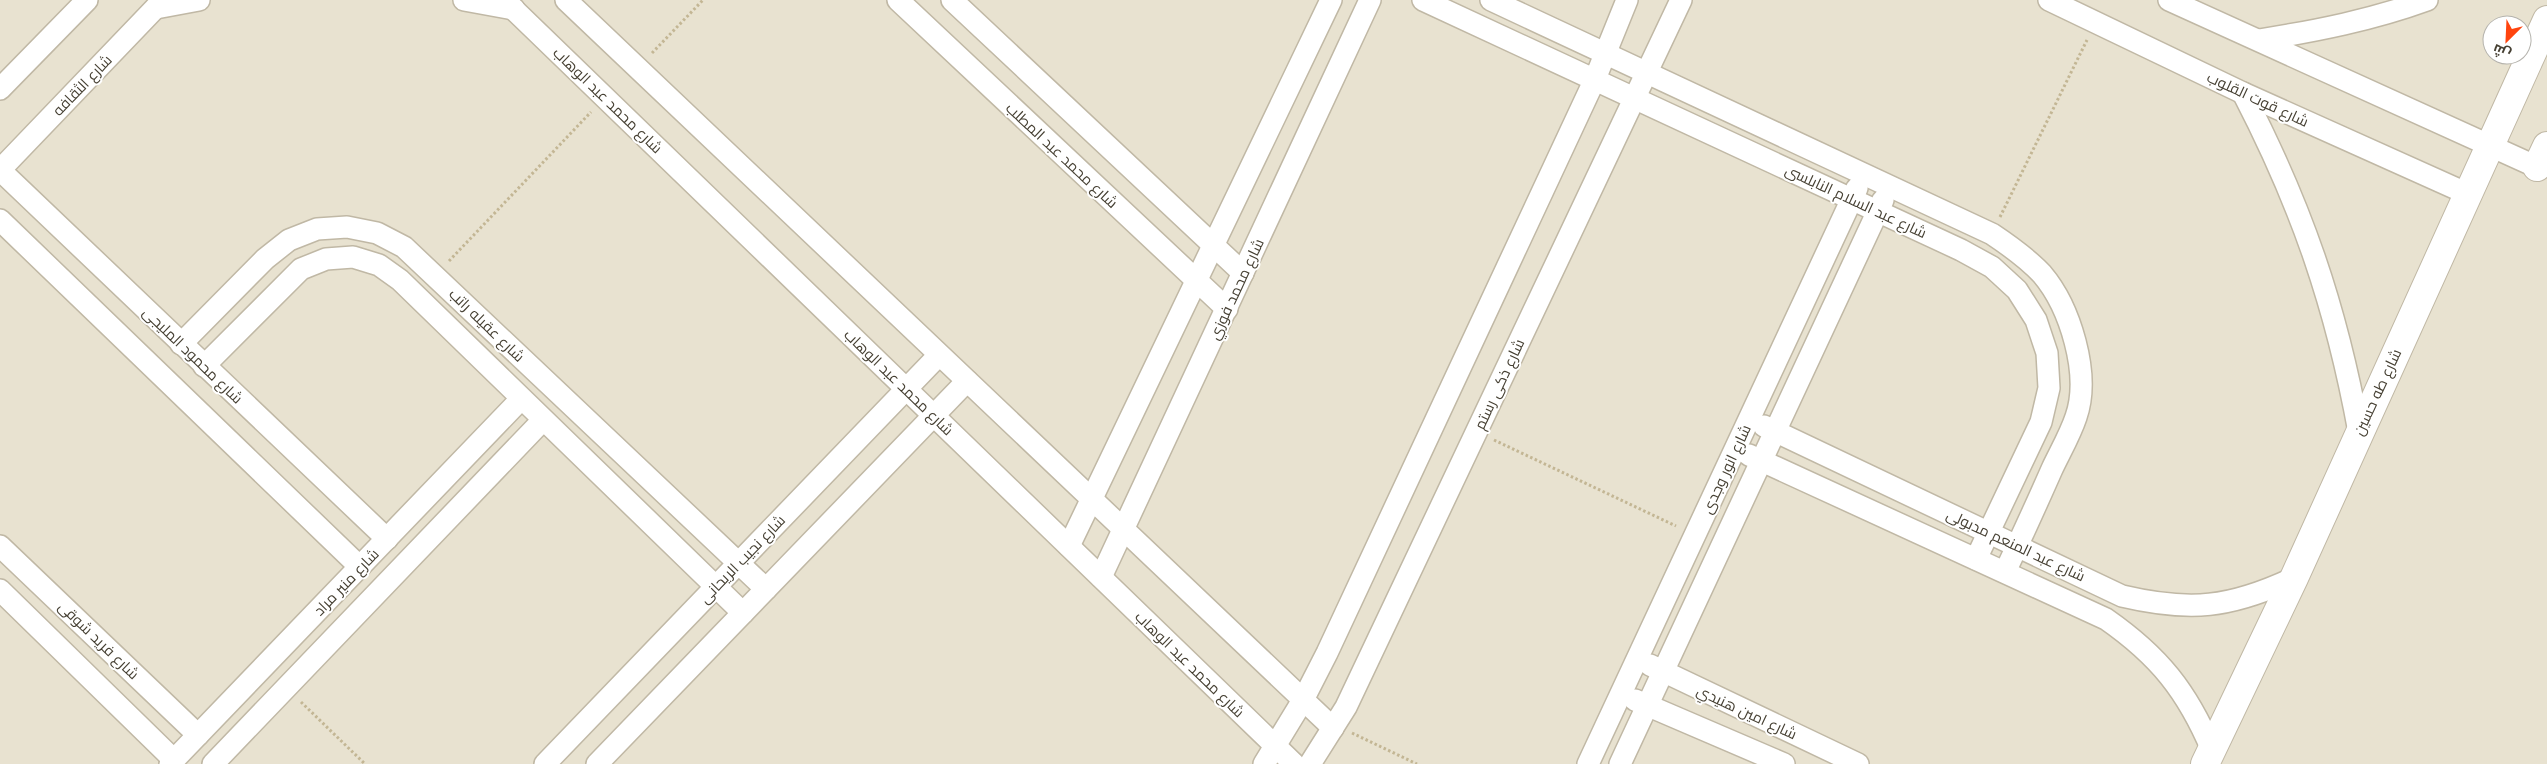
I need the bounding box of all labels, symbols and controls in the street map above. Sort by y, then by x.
north arrow [2482,15,2532,65]
text: ش [2490,40,2514,64]
street label: شارع محمد عبد الوهاب [548,43,667,159]
street label: شارع الثقافه [48,50,117,121]
street label: شارع قوت القلوب [2203,67,2312,133]
street label: شارع محمد عبد المطلب [1001,98,1122,213]
street label: شارع عبد السلام النابلسى [1781,160,1930,244]
street label: شارع محمد فوزي [1204,235,1270,344]
street label: شارع عقيله راتب [444,284,529,367]
street label: شارع محمود المليجى [138,302,247,409]
street label: شارع محمد عبد الوهاب [839,325,958,441]
street label: شارع ذكى رستم [1470,336,1530,433]
street label: شارع طه حسين [2349,346,2407,439]
street label: شارع انور وجدى [1697,421,1757,517]
street label: شارع عبد المنعم مدبولى [1943,505,2088,587]
street label: شارع نجيب الريحانى [695,511,790,609]
street label: شارع منير مراد [309,545,384,621]
street label: شارع فريد شوقى [53,597,143,685]
street label: شارع محمد عبد الوهاب [1130,607,1249,723]
street label: شارع امين هنيدي [1693,681,1800,746]

